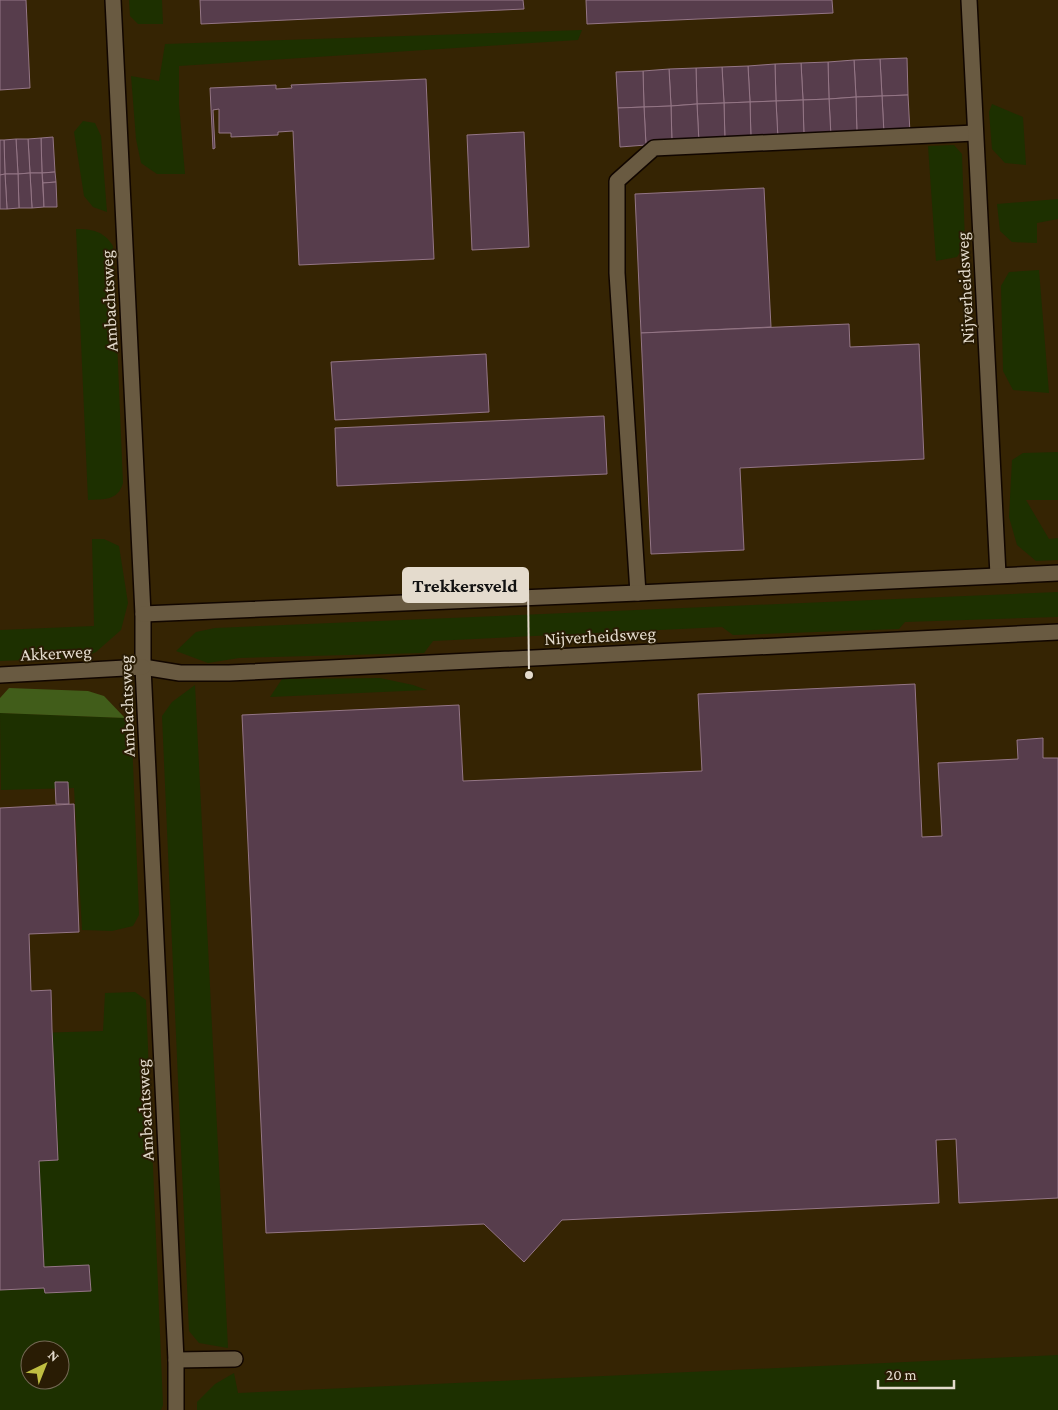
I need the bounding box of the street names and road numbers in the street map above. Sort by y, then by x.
street label: Nijverheidsweg [952,231,979,344]
street label: Ambachtsweg [96,249,122,352]
street label: Nijverheidsweg [544,623,657,650]
street label: Akkerweg [20,641,92,665]
street label: Ambachtsweg [115,654,139,757]
street label: Ambachtsweg [132,1058,158,1161]

